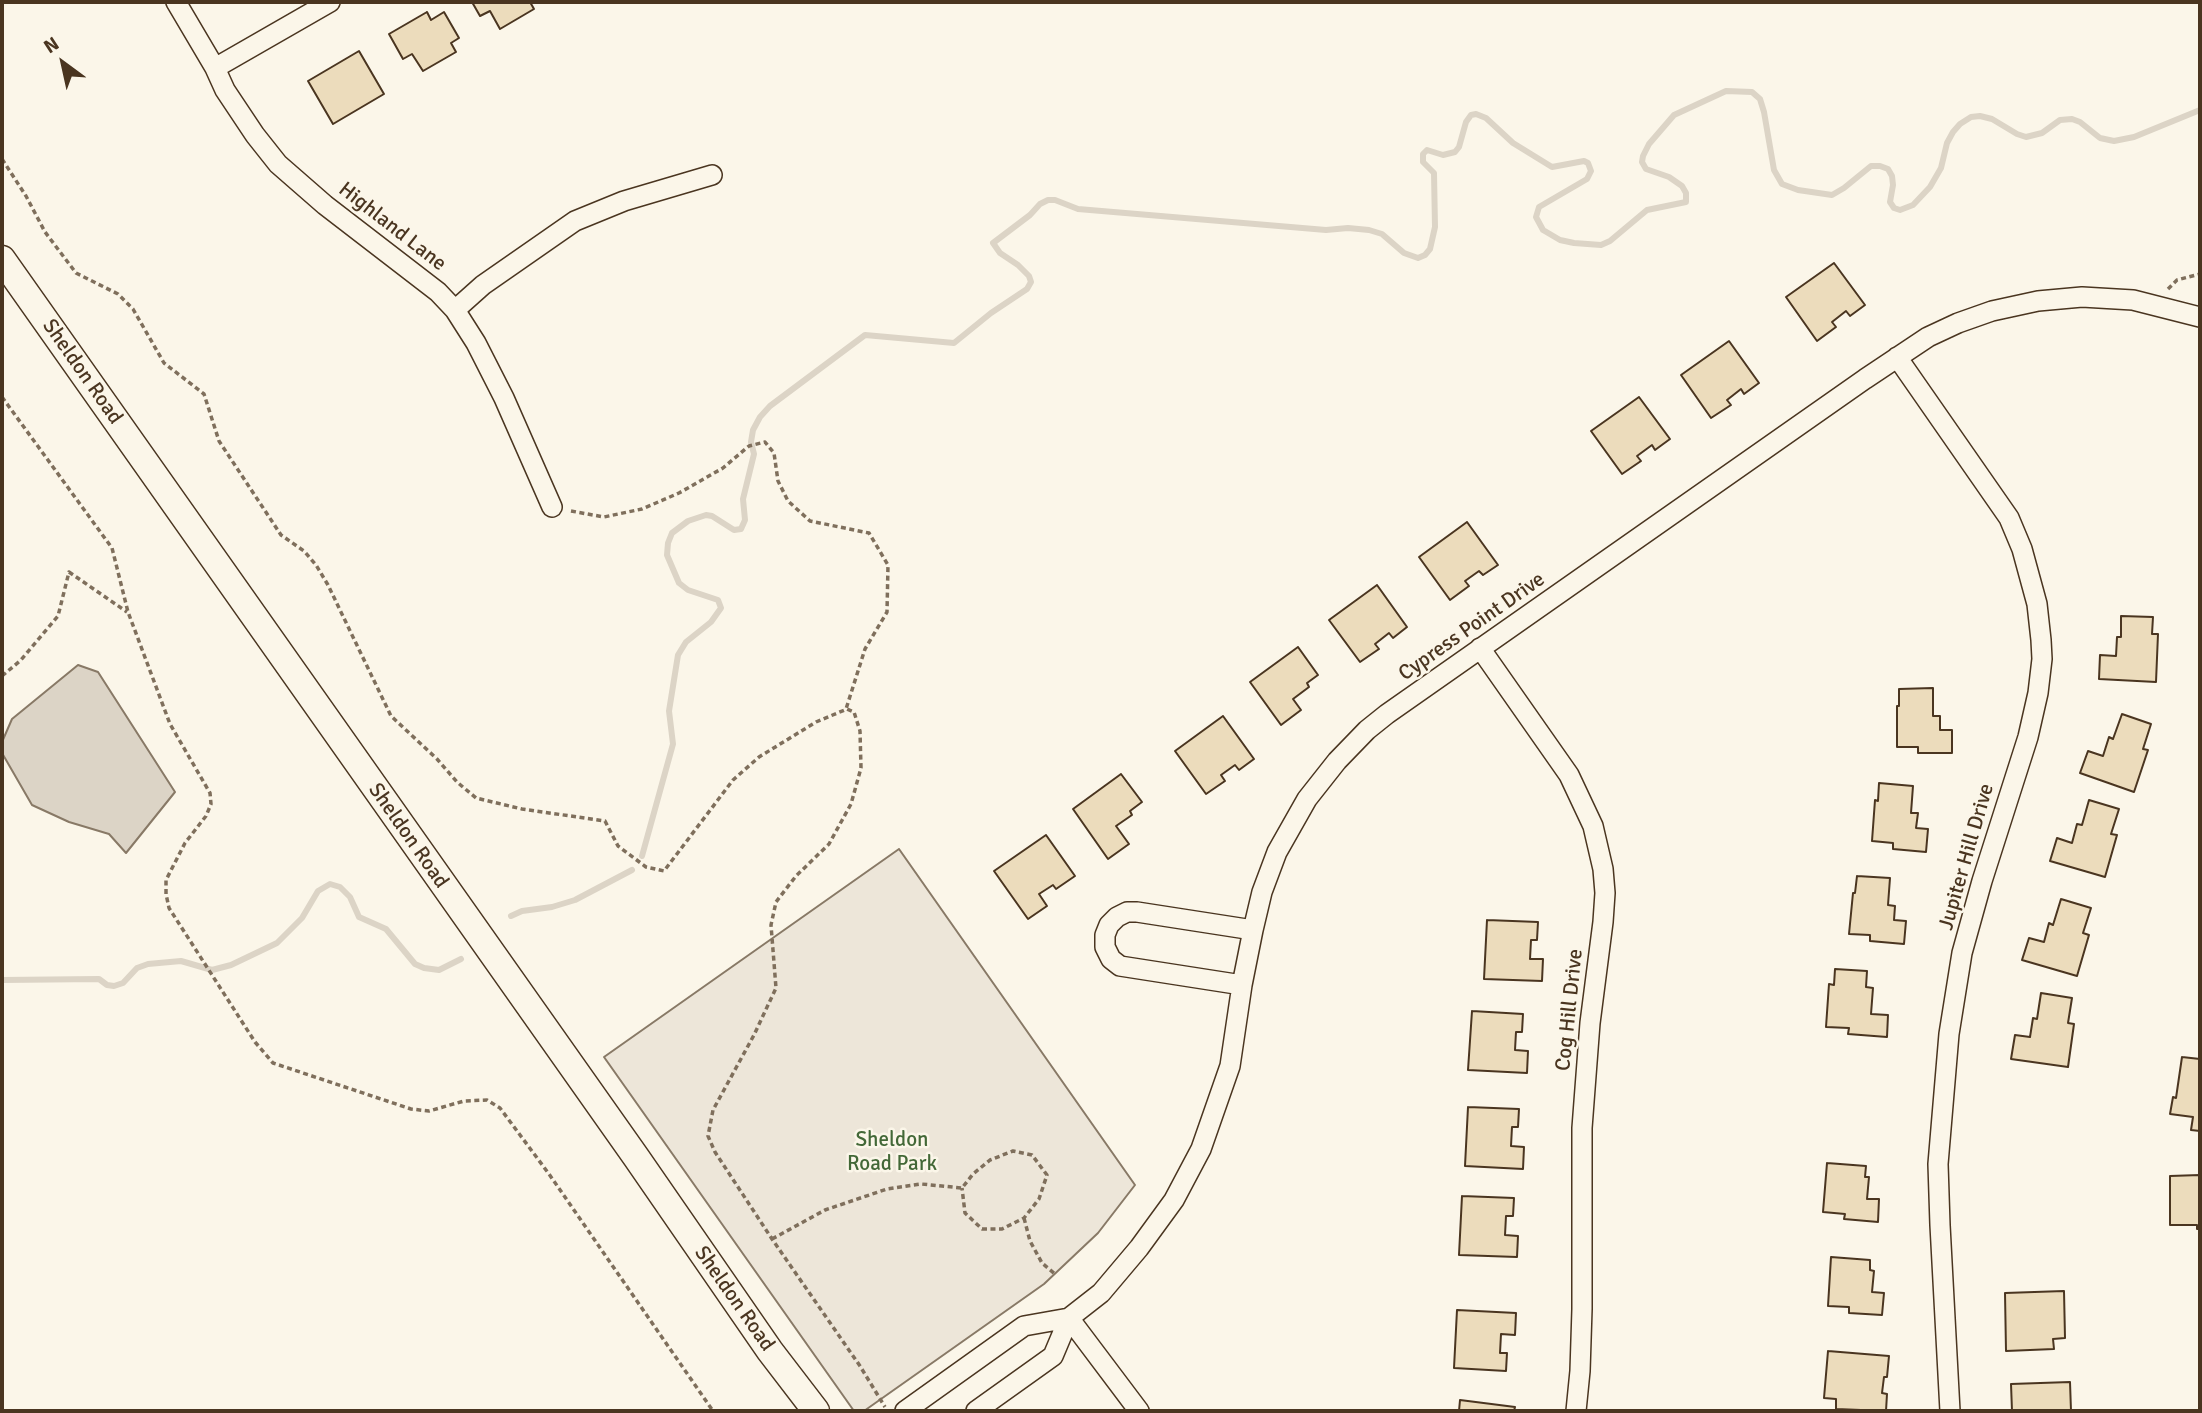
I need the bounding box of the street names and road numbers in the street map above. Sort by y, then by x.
street label: Highland Lane [333,177,451,277]
street label: Sheldon Road [36,315,128,429]
street label: Cypress Point Drive [1394,567,1550,687]
street label: Sheldon Road [362,779,454,893]
street label: Jupiter Hill Drive [1934,781,2000,933]
street label: Cog Hill Drive [1551,948,1589,1072]
street label: Sheldon Road [688,1242,780,1356]

